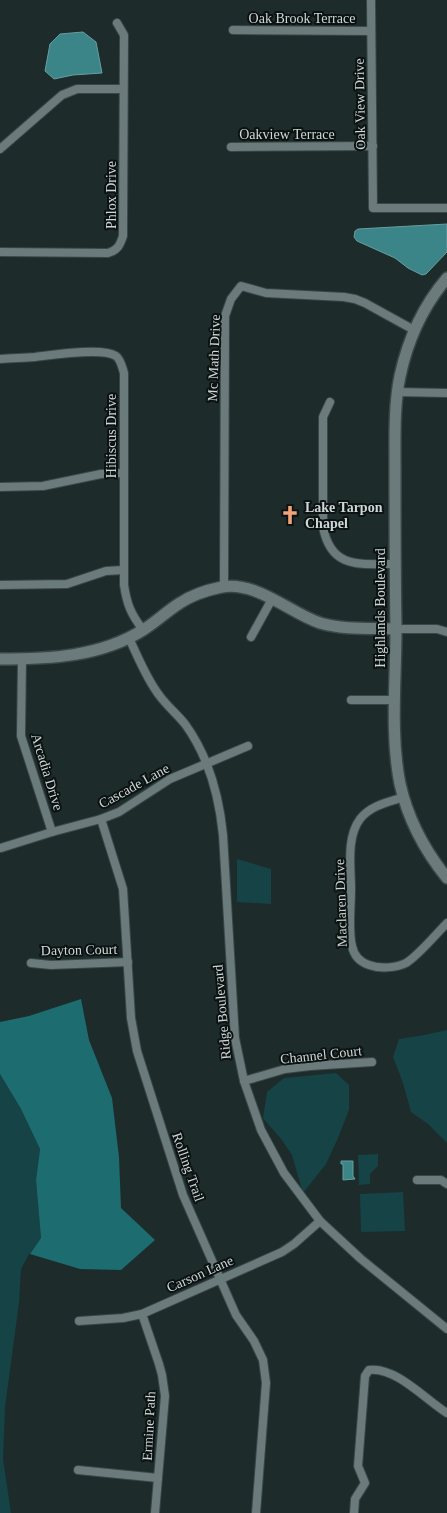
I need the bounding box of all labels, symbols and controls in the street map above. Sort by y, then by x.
street label: Oak Brook Terrace [249,11,355,26]
street label: Oak View Drive [352,58,368,150]
street label: Oakview Terrace [239,127,335,142]
street label: Phlox Drive [104,161,119,229]
street label: Mc Math Drive [205,314,223,402]
street label: Hibiscus Drive [104,394,119,478]
place label: Lake Tarpon Chapel [305,500,383,531]
church icon: Lake Tarpon Chapel [279,504,301,526]
street label: Highlands Boulevard [373,548,388,668]
street label: Arcadia Drive [28,732,66,812]
street label: Cascade Lane [96,761,172,811]
street label: Maclaren Drive [332,859,350,947]
street label: Dayton Court [41,942,118,958]
street label: Ridge Boulevard [210,964,234,1060]
street label: Channel Court [279,1043,363,1067]
street label: Rolling Trail [169,1131,207,1204]
street label: Carson Lane [164,1253,236,1295]
street label: Ermine Path [140,1391,158,1461]

